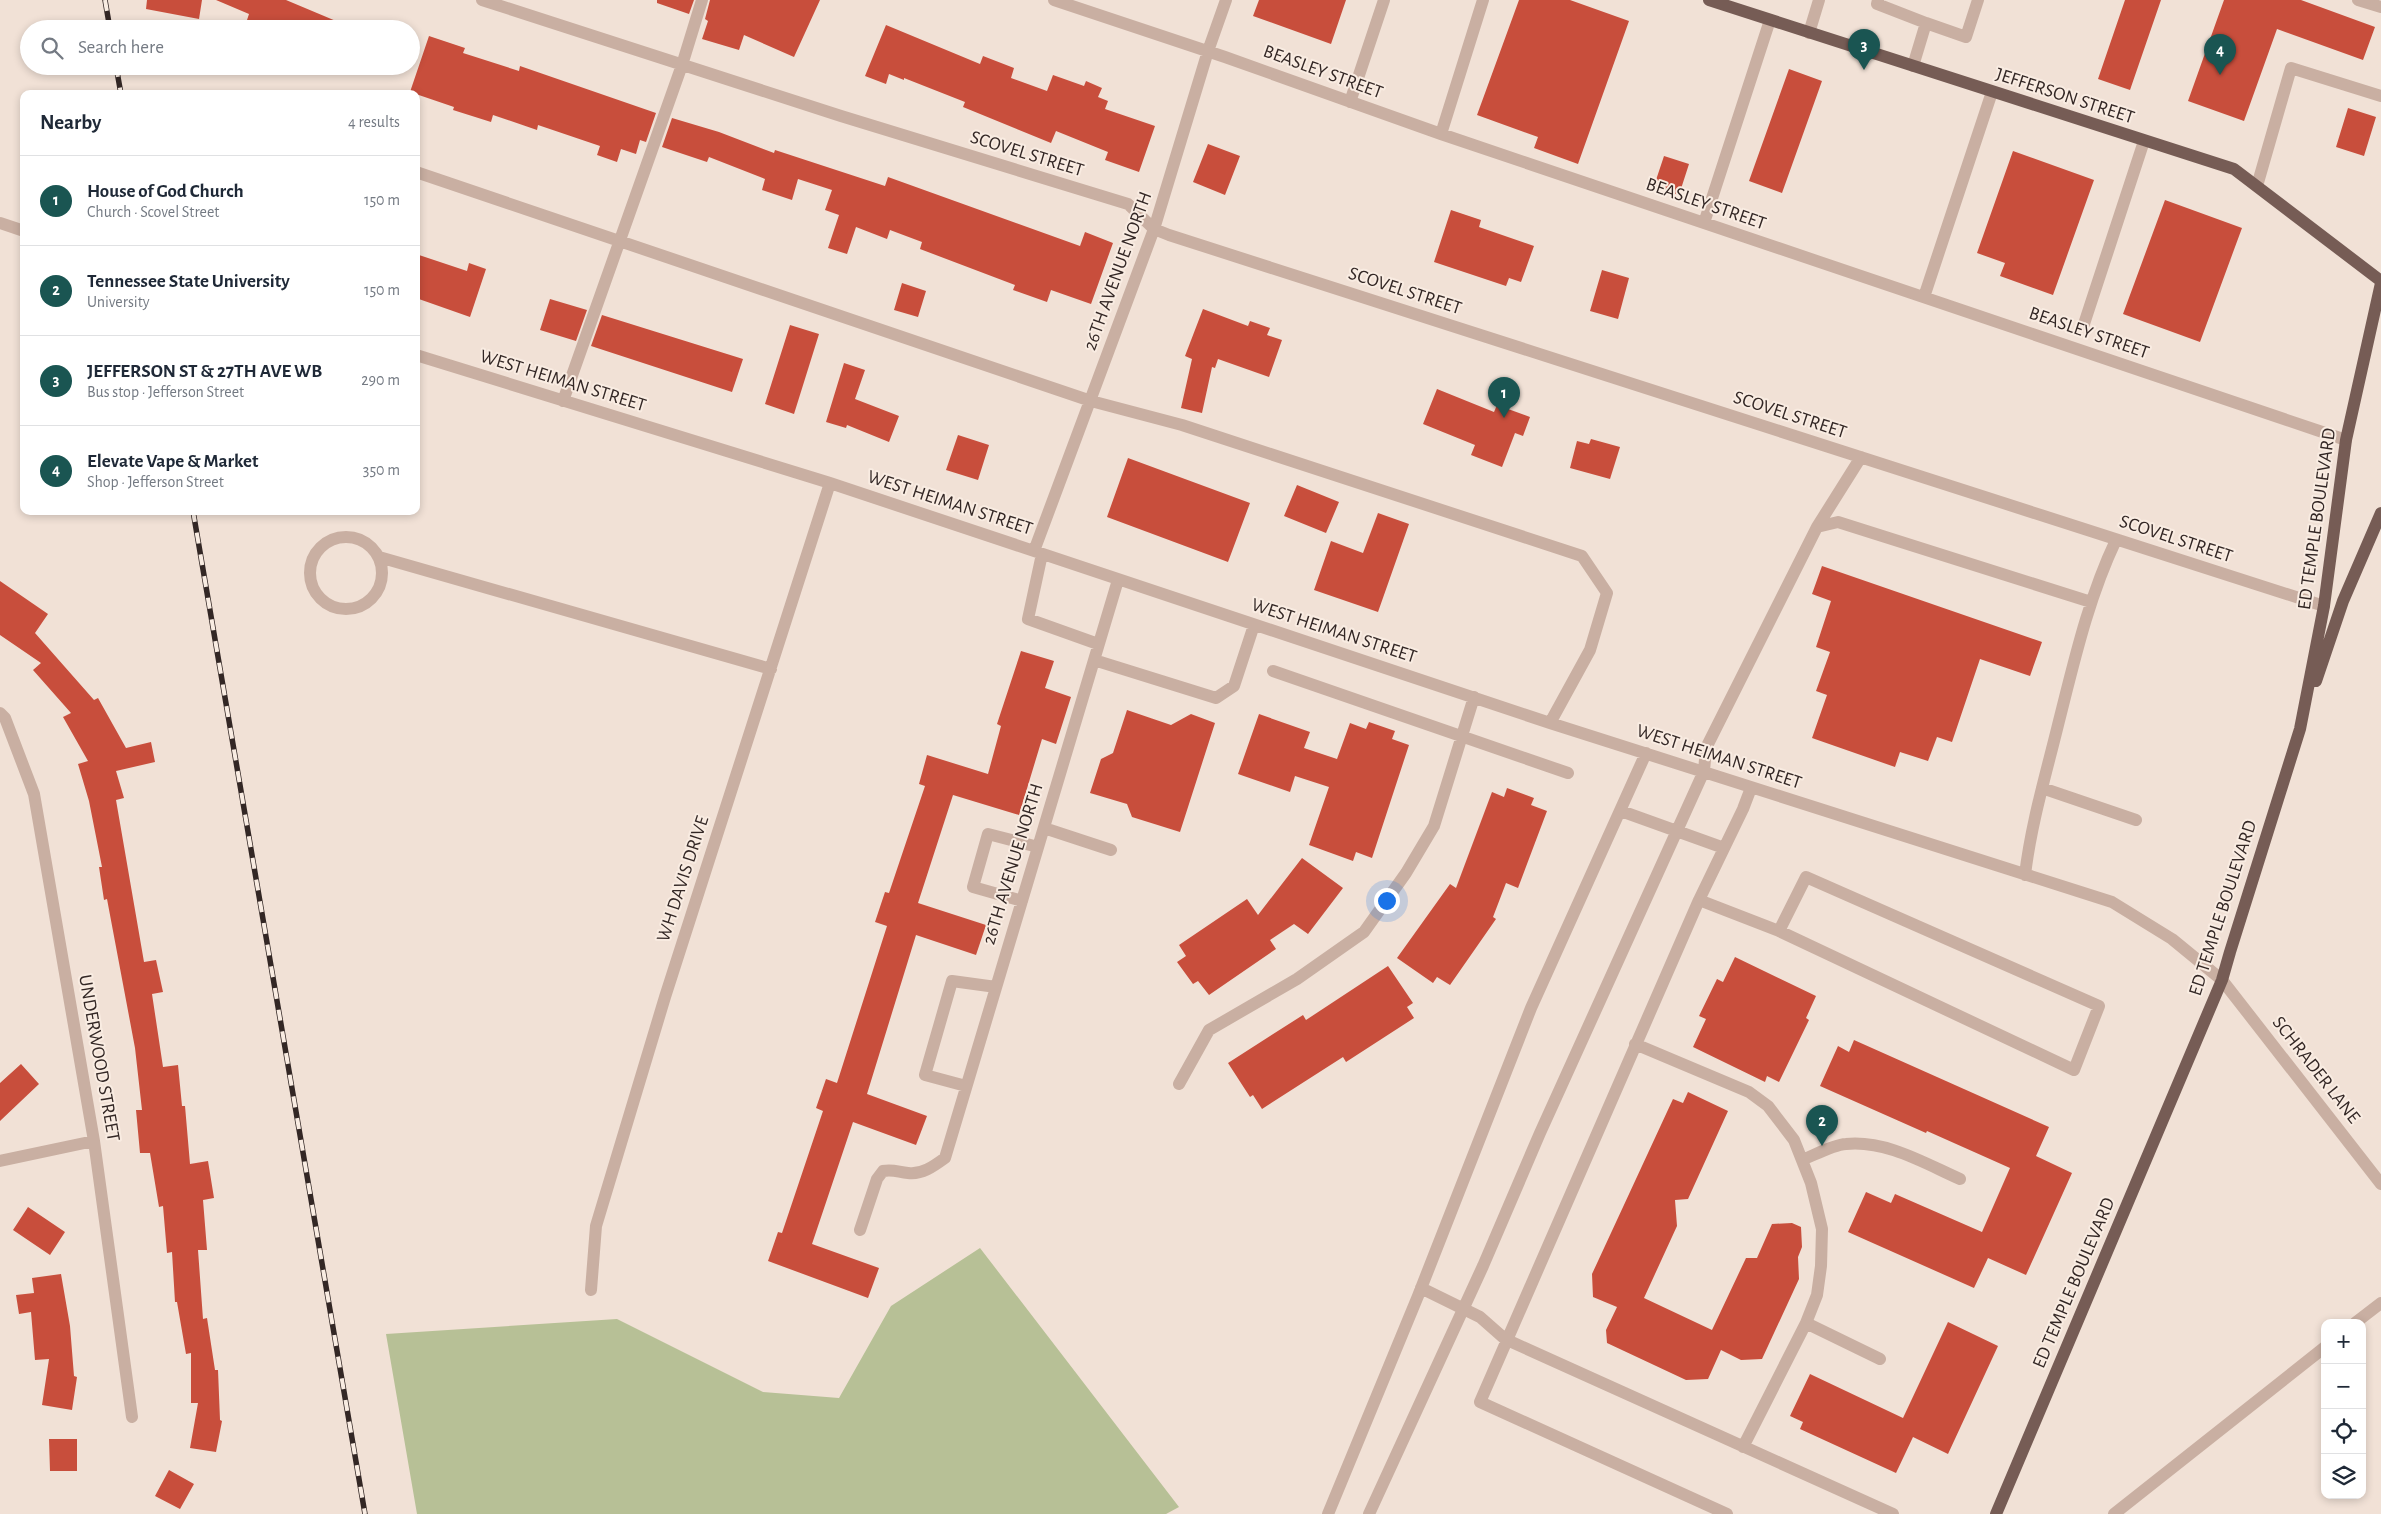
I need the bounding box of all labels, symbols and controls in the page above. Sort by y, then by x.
search box [20,20,420,75]
pin: 3 [1848,29,1880,70]
icon: search [38,34,66,62]
pin: 4 [2204,34,2236,75]
text: Search here [78,38,164,57]
street label: BEASLEY STREET [1261,42,1385,102]
street label: JEFFERSON STREET [1993,65,2137,127]
text: Nearby [40,112,101,133]
text: 4 results [348,114,400,130]
street label: SCOVEL STREET [968,128,1086,180]
street label: BEASLEY STREET [1643,175,1769,233]
text: House of God Church [87,182,244,201]
street label: 26TH AVENUE NORTH [1080,189,1156,353]
text: 1 [53,192,59,208]
text: 150 m [364,192,400,208]
text: Church · Scovel Street [87,204,219,220]
street label: SCOVEL STREET [1346,264,1464,318]
text: Tennessee State University [87,272,290,291]
text: 2 [52,282,60,298]
text: 150 m [364,282,400,298]
text: University [87,294,150,310]
street label: BEASLEY STREET [2026,304,2152,362]
street label: WEST HEIMAN STREET [478,347,648,415]
text: JEFFERSON ST & 27TH AVE WB [87,362,322,381]
text: 3 [53,372,59,388]
text: 290 m [361,372,400,388]
pin: 1 [1488,377,1520,418]
text: Bus stop · Jefferson Street [87,384,244,400]
street label: SCOVEL STREET [1731,388,1849,442]
street label: ED TEMPLE BOULEVARD [2295,427,2339,611]
text: Elevate Vape & Market [87,452,258,471]
text: 4 [52,462,60,478]
text: 350 m [363,462,400,478]
street label: WEST HEIMAN STREET [865,467,1035,539]
text: Shop · Jefferson Street [87,474,224,490]
street label: SCOVEL STREET [2117,512,2235,566]
street label: WEST HEIMAN STREET [1249,595,1419,667]
street label: WEST HEIMAN STREET [1634,721,1804,793]
street label: 26TH AVENUE NORTH [979,781,1047,947]
street label: WH DAVIS DRIVE [654,814,712,944]
street label: ED TEMPLE BOULEVARD [2186,818,2260,998]
your location [1374,888,1400,914]
street label: UNDERWOOD STREET [75,973,123,1143]
street label: SCHRADER LANE [2269,1013,2363,1127]
pin: 2 [1806,1105,1838,1146]
street label: ED TEMPLE BOULEVARD [2029,1195,2119,1371]
map controls [2321,1319,2366,1499]
button: + [2321,1319,2366,1364]
button: − [2321,1364,2366,1409]
button: locate [2321,1409,2366,1454]
button: layers [2321,1454,2366,1499]

